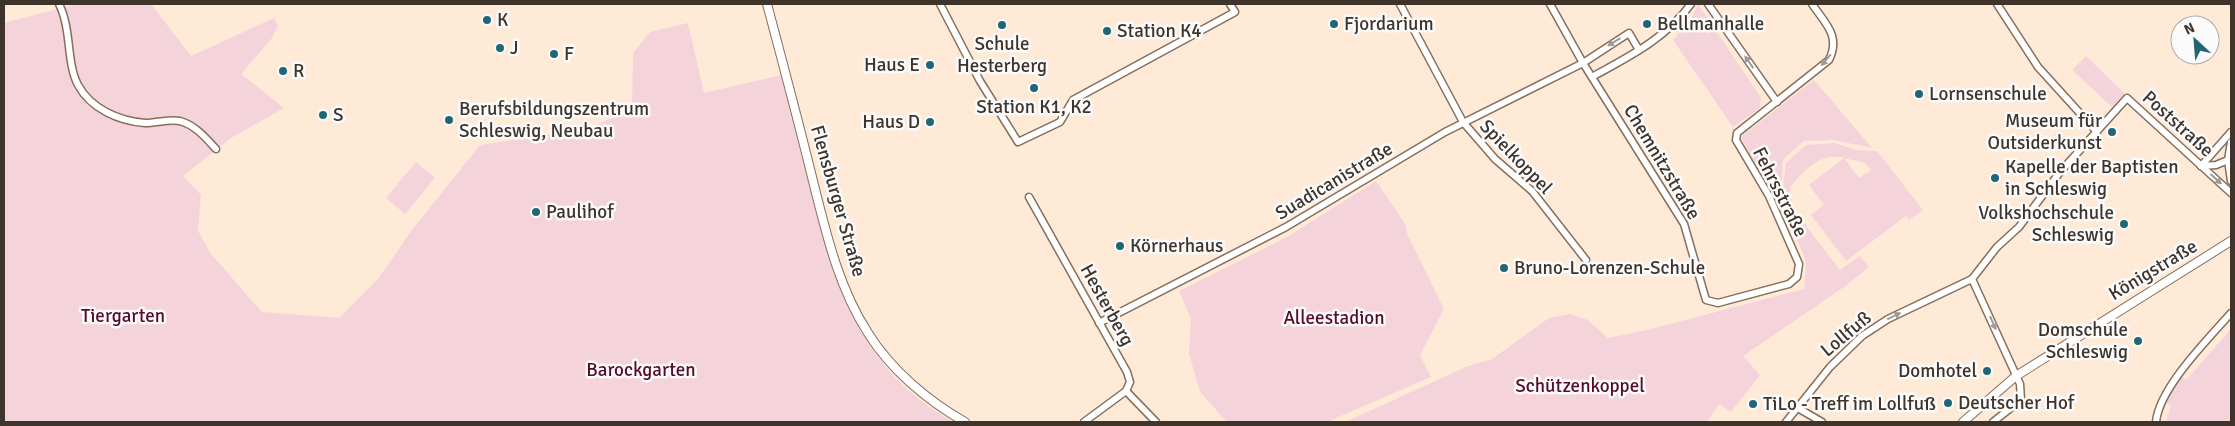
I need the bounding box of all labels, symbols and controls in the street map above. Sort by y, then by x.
place label: K [497,8,509,32]
place label: Fjordarium [1344,12,1434,36]
place label: Bellmanhalle [1657,12,1764,36]
marker: K [481,14,493,26]
north arrow [2170,15,2220,65]
marker: Fjordarium [1328,18,1340,30]
marker: Bellmanhalle [1641,18,1653,30]
marker: Schule Hesterberg [996,19,1008,31]
place label: Station K4 [1117,19,1202,43]
text: N [2181,19,2198,39]
marker: Station K4 [1101,25,1113,37]
place label: Schule Hesterberg [957,32,1047,78]
place label: J [510,36,519,60]
one-way arrow [1607,38,1620,47]
marker: J [494,42,506,54]
place label: F [564,42,574,66]
marker: F [548,48,560,60]
place label: Haus E [864,53,920,77]
one-way arrow [1820,54,1832,66]
one-way arrow [1744,55,1754,69]
place label: R [293,59,304,83]
marker: Haus E [924,59,936,71]
marker: R [277,65,289,77]
marker: Station K1, K2 [1028,82,1040,94]
place label: Lornsenschule [1929,82,2047,106]
street label: Poststraße [2137,86,2219,162]
marker: Lornsenschule [1913,88,1925,100]
place label: Station K1, K2 [976,95,1092,119]
place label: Berufsbildungszentrum Schleswig, Neubau [459,97,649,143]
street label: Chemnitzstraße [1618,100,1706,224]
place label: S [333,103,344,127]
marker: S [317,109,329,121]
place label: Museum für Outsiderkunst [1987,109,2102,155]
place label: Haus D [862,110,920,134]
marker: Berufsbildungszentrum Schleswig, Neubau [443,114,455,126]
street label: Spielkoppel [1474,114,1558,200]
marker: Haus D [924,116,936,128]
street label: Flensburger Straße [805,122,871,280]
marker: Museum für Outsiderkunst [2106,126,2118,138]
street label: Suadicanistraße [1271,137,1397,225]
street label: Fehrsstraße [1747,143,1813,241]
place label: Kapelle der Baptisten in Schleswig [2005,155,2179,201]
marker: Kapelle der Baptisten in Schleswig [1989,172,2001,184]
one-way arrow [2210,173,2222,185]
place label: Paulihof [546,200,615,224]
place label: Volkshochschule Schleswig [1978,201,2114,247]
marker: Paulihof [530,206,542,218]
marker: Volkshochschule Schleswig [2118,218,2130,230]
place label: Körnerhaus [1130,234,1223,258]
street label: Königstraße [2104,234,2202,306]
marker: Körnerhaus [1114,240,1126,252]
place label: Bruno-Lorenzen-Schule [1514,256,1705,280]
street label: Hesterberg [1075,260,1139,350]
marker: Bruno-Lorenzen-Schule [1498,262,1510,274]
park label: Tiergarten [81,304,165,328]
park label: Alleestadion [1283,306,1385,330]
street label: Lollfuß [1816,306,1876,362]
one-way arrow [1887,312,1902,320]
one-way arrow [1989,316,1997,330]
place label: Domschule Schleswig [2038,318,2128,364]
marker: Domschule Schleswig [2132,335,2144,347]
park label: Barockgarten [586,358,696,382]
place label: Domhotel [1898,359,1977,383]
marker: Domhotel [1981,365,1993,377]
park label: Schützenkoppel [1515,374,1645,398]
place label: Deutscher Hof [1958,391,2076,415]
place label: TiLo - Treff im Lollfuß [1763,392,1936,416]
marker: Deutscher Hof [1942,397,1954,409]
marker: TiLo - Treff im Lollfuß [1747,398,1759,410]

